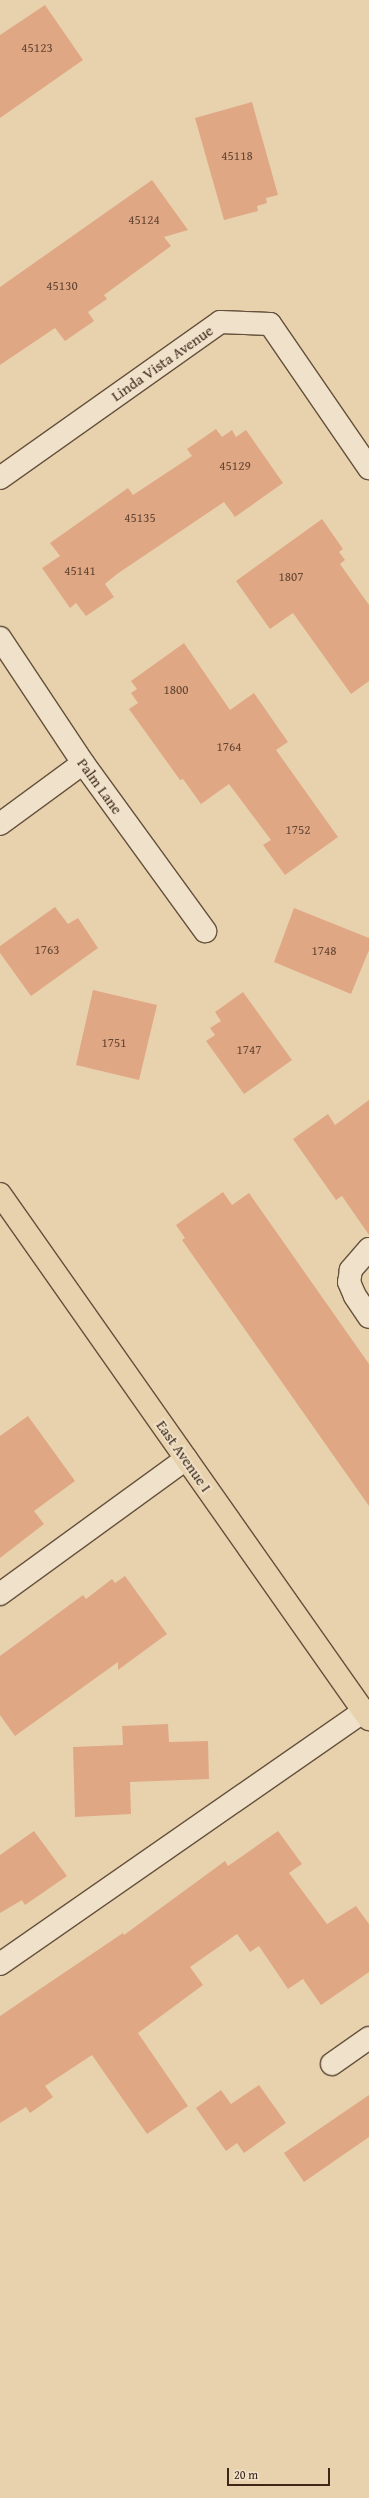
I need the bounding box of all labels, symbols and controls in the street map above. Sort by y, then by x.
house number: 45123 [21,40,53,56]
house number: 45118 [221,148,253,164]
house number: 45124 [128,212,160,228]
house number: 45130 [46,278,78,294]
street label: Linda Vista Avenue [108,321,216,405]
house number: 45129 [219,458,251,474]
house number: 45135 [124,510,156,526]
house number: 45141 [64,563,96,579]
house number: 1807 [278,569,304,585]
house number: 1800 [163,682,189,698]
house number: 1764 [216,739,242,755]
street label: Palm Lane [74,755,126,817]
house number: 1752 [285,822,311,838]
house number: 1763 [34,942,60,958]
house number: 1748 [311,943,337,959]
house number: 1751 [101,1035,127,1051]
house number: 1747 [236,1042,262,1058]
street label: East Avenue I [153,1417,215,1495]
scale bar [229,2460,332,2486]
text: 20 m [234,2466,258,2483]

